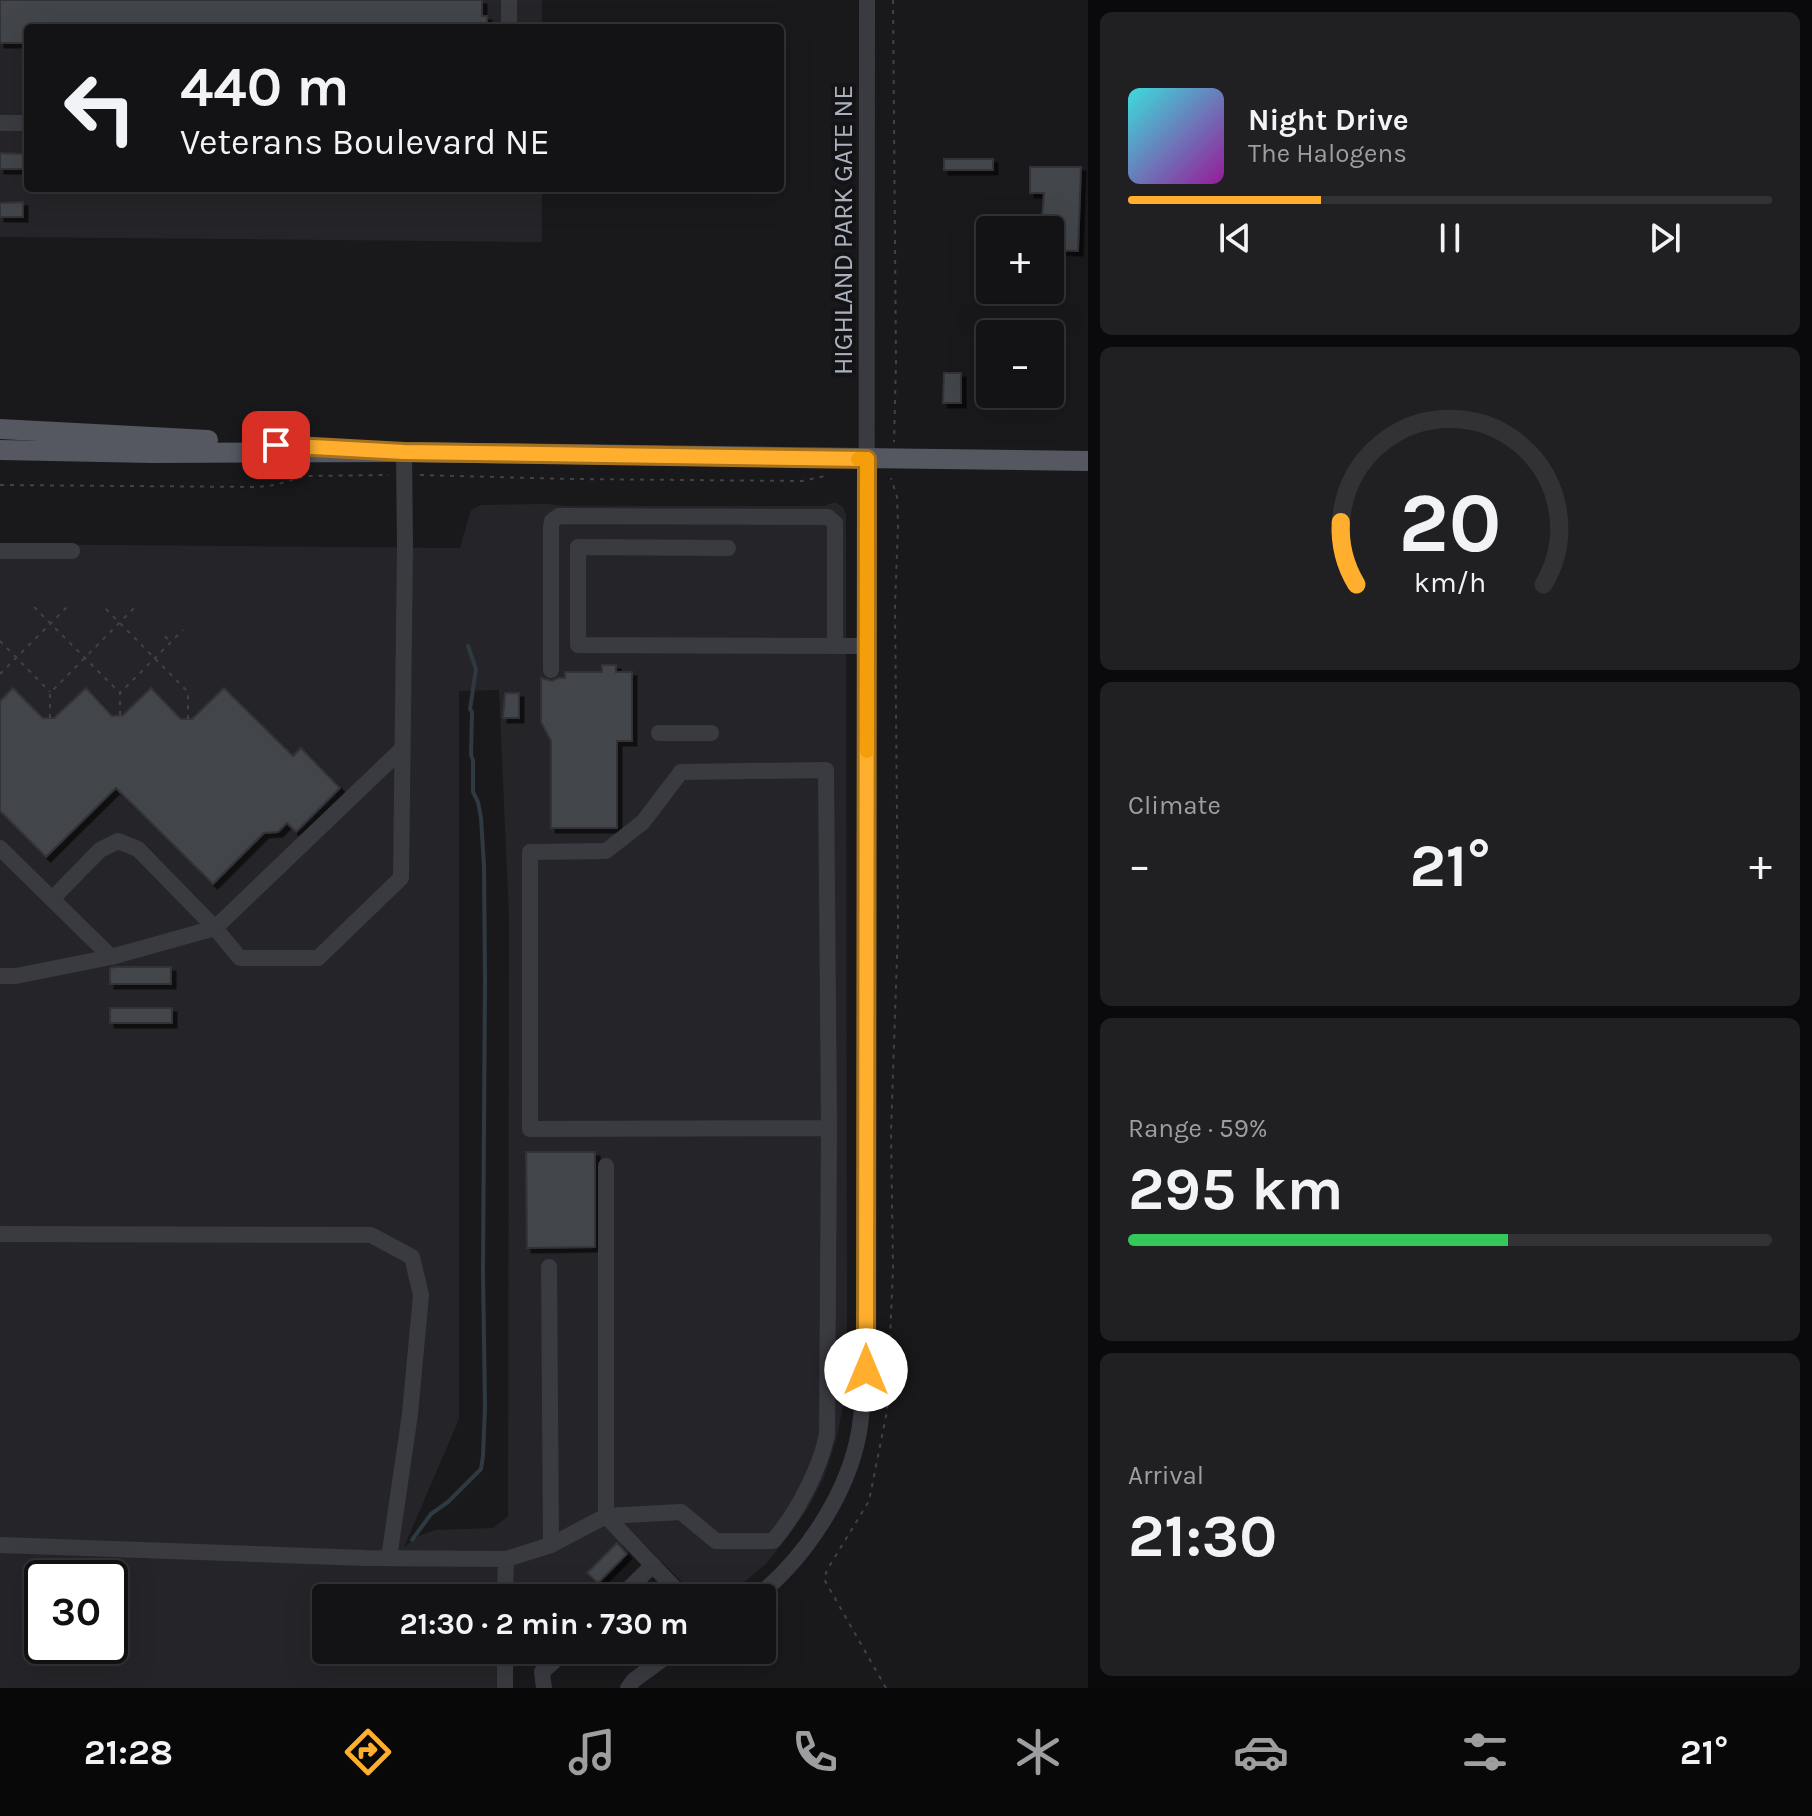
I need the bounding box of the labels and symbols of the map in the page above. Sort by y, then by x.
street label: HIGHLAND PARK GATE NE [828,85,859,375]
pin [242,411,310,479]
position arrow [824,1328,908,1412]
speed limit sign: 30 [24,1560,128,1664]

